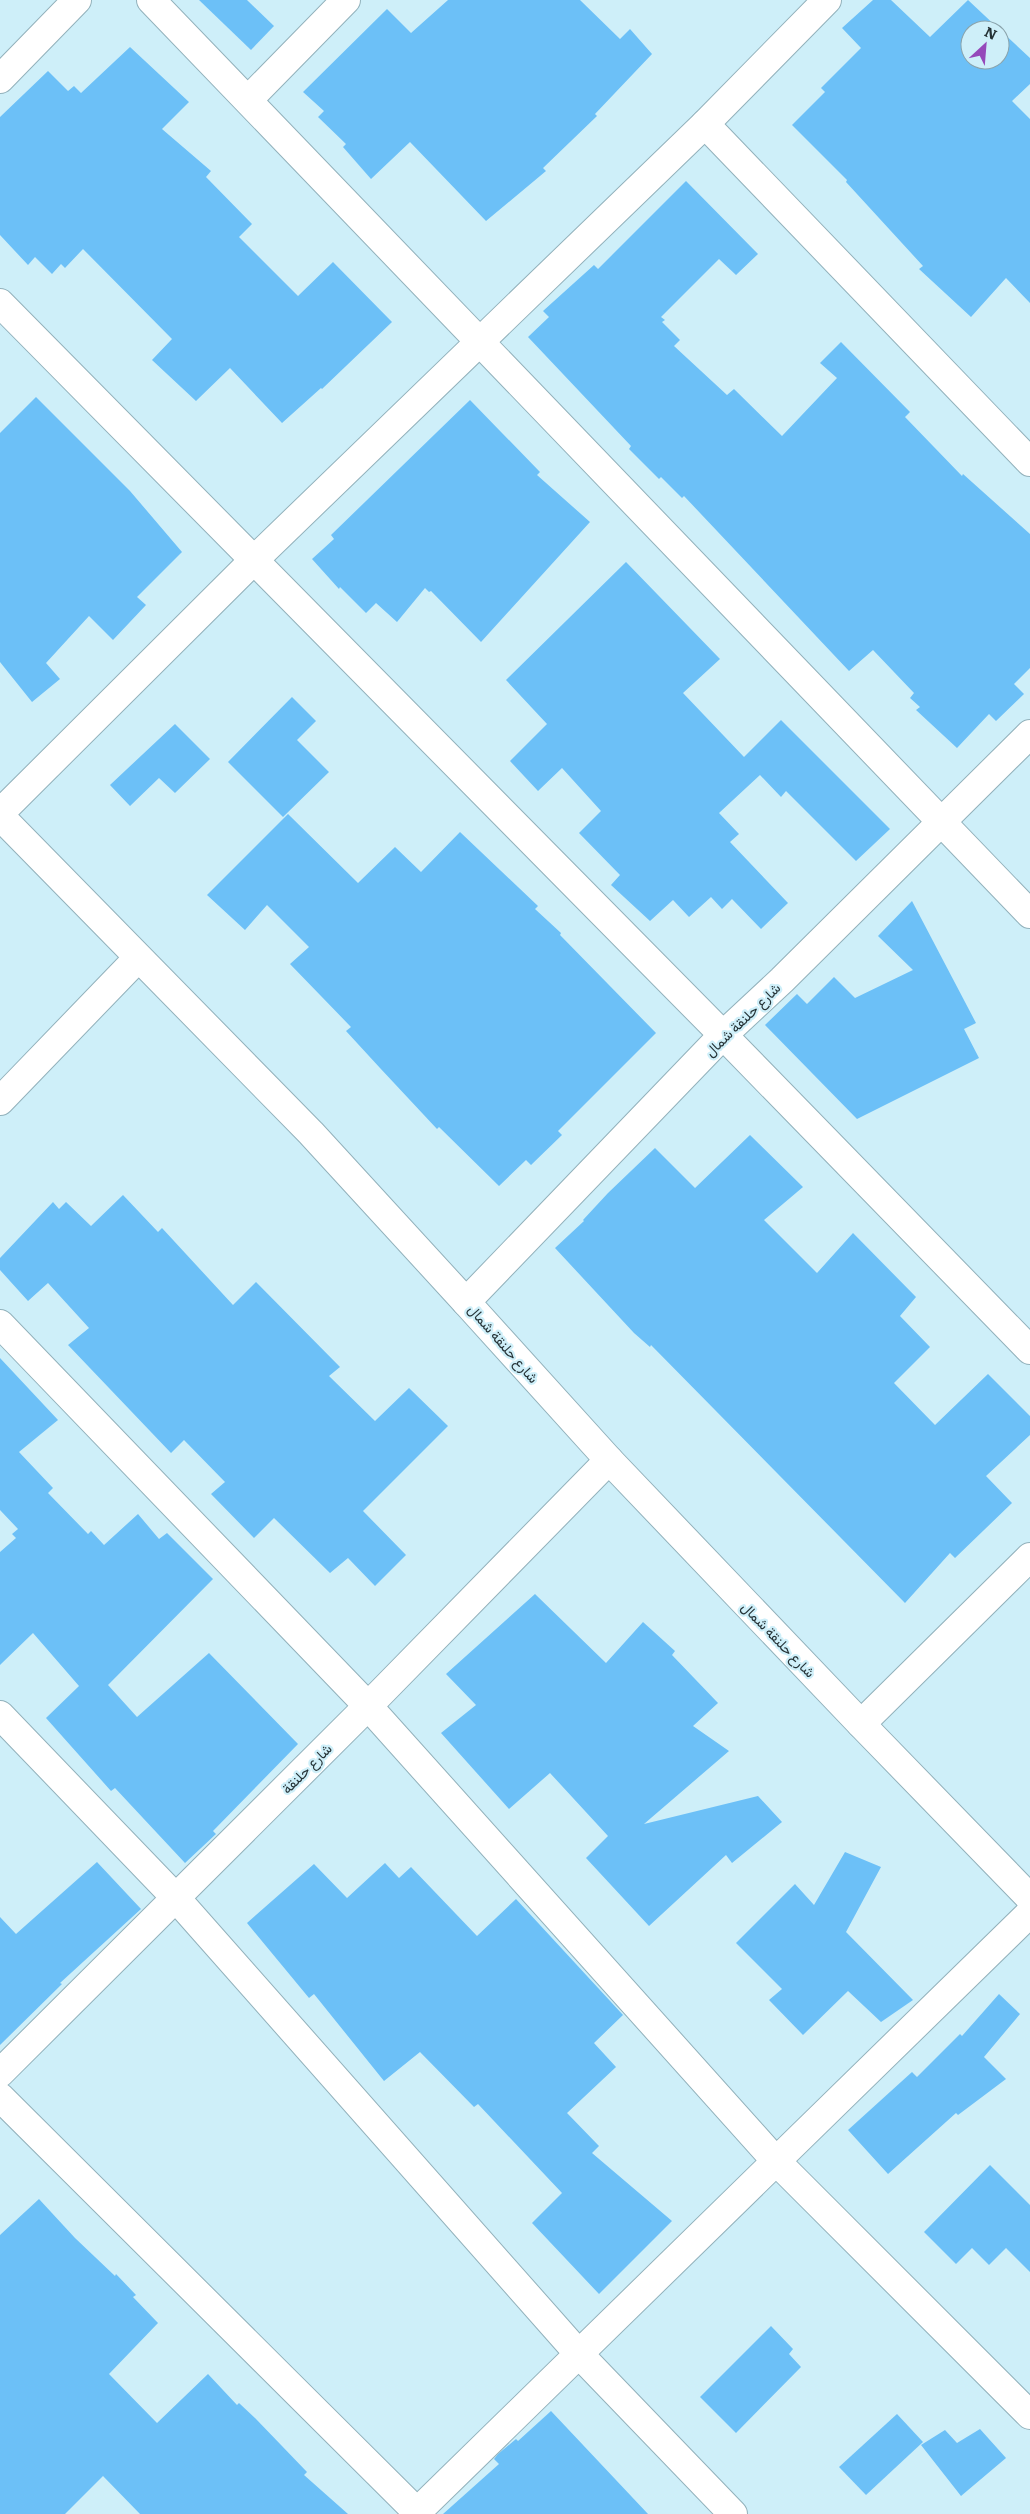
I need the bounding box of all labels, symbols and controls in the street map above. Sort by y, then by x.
north arrow [960,20,1010,70]
text: N [981,21,1001,44]
street label: شارع حلنقة شمال [700,978,786,1062]
street label: شارع حلنقة شمال [463,1299,544,1388]
street label: شارع حلنقة شمال [736,1597,820,1683]
street label: شارع حلنقة [276,1738,337,1799]

